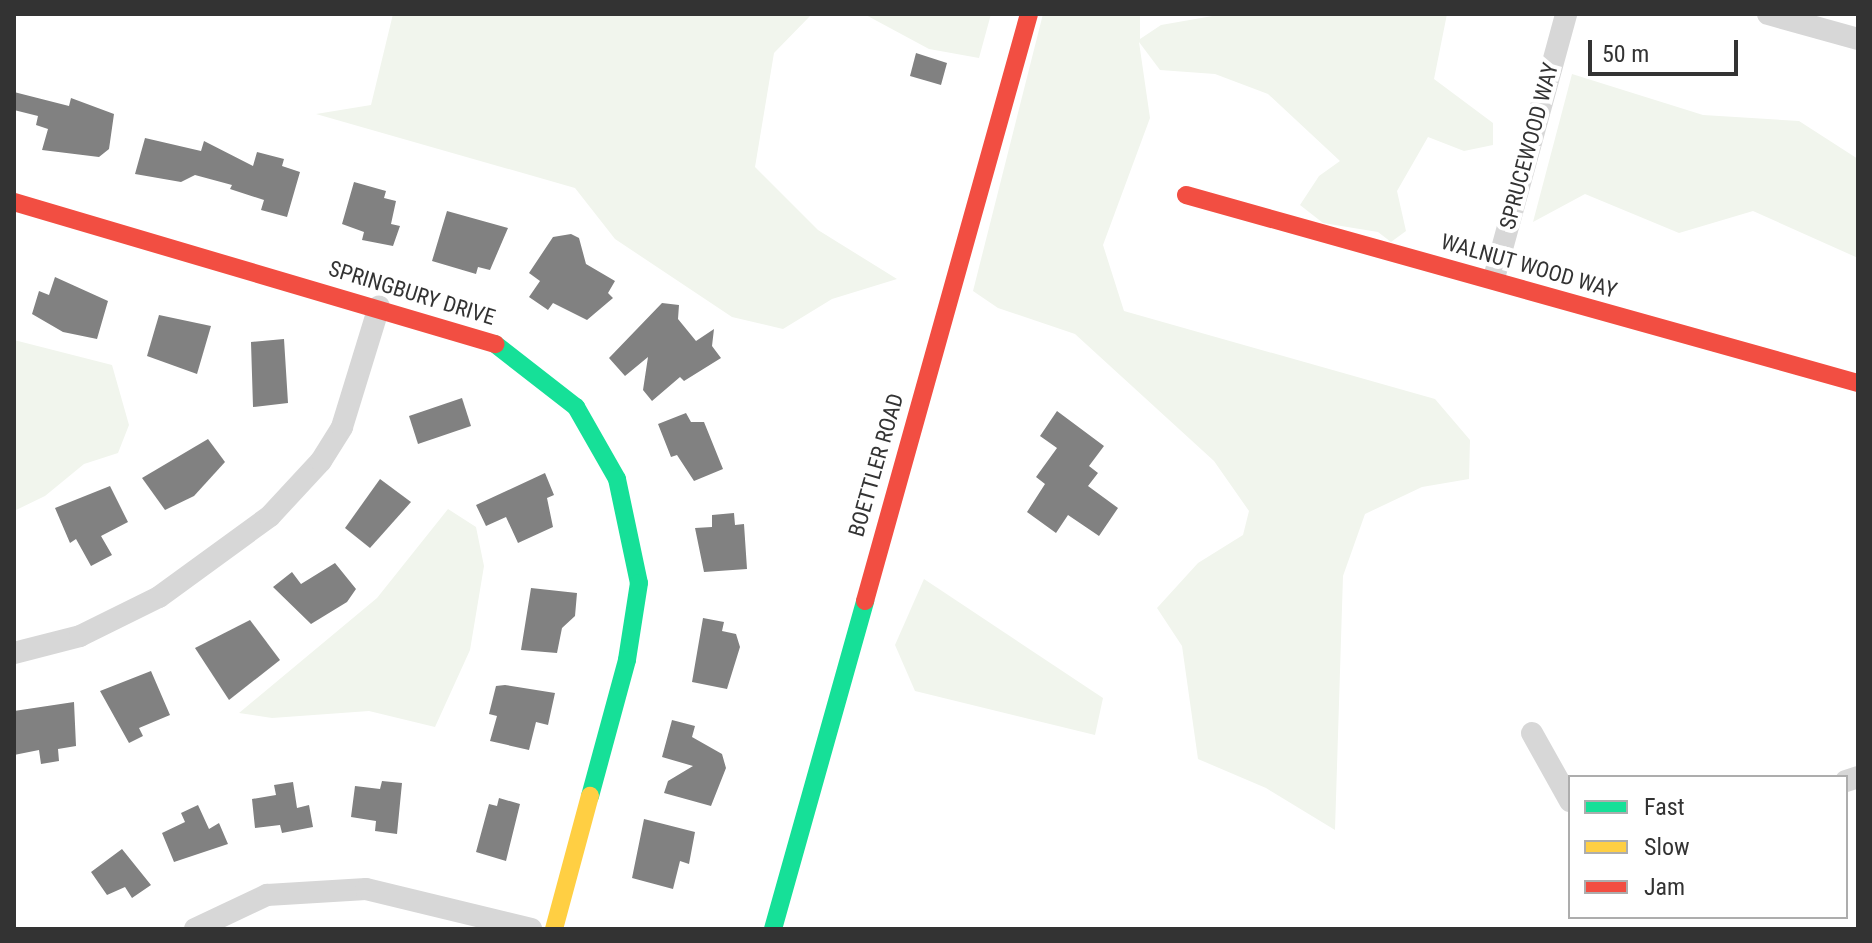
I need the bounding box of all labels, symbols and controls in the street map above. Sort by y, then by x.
scale bar [1592,24,1742,74]
text: 50 m [1602,40,1649,68]
street label: SPRUCEWOOD WAY [1494,60,1564,232]
street label: WALNUT WOOD WAY [1438,228,1620,304]
street label: SPRINGBURY DRIVE [326,255,498,331]
street label: BOETTLER ROAD [843,390,909,540]
legend [1568,775,1848,919]
text: Fast [1644,793,1685,821]
text: Slow [1644,833,1690,861]
text: Jam [1644,873,1685,901]

